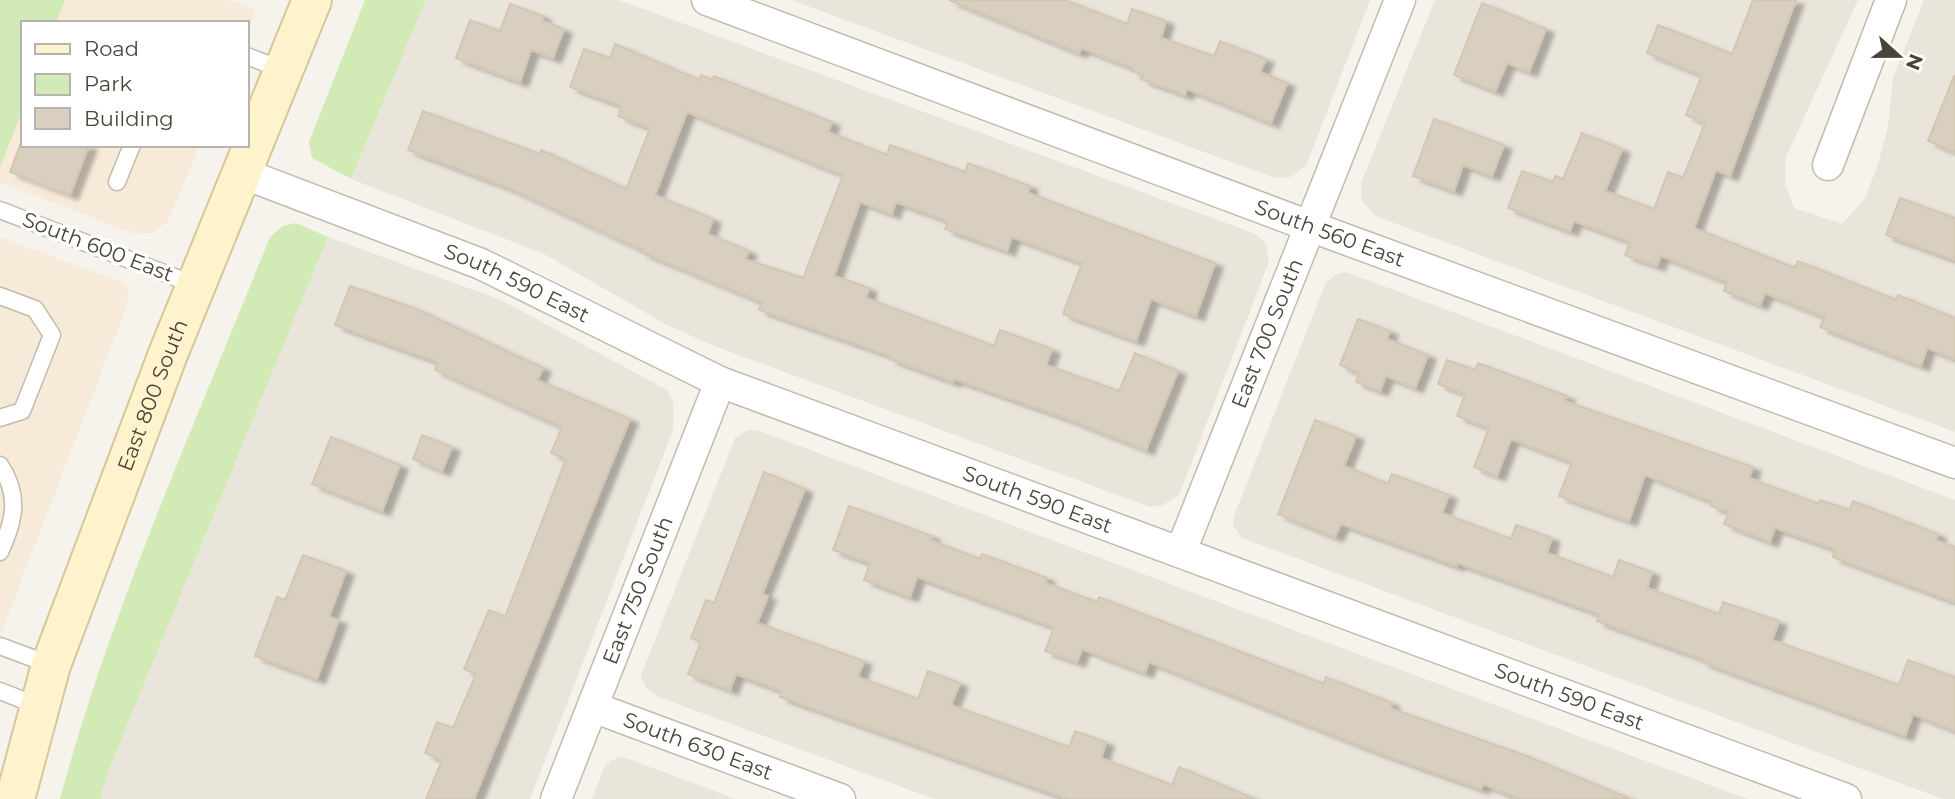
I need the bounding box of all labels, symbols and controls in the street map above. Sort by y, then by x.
legend [21,21,248,147]
north arrow [1864,21,1934,91]
text: Road [84,36,139,61]
text: N [1901,51,1928,73]
text: Park [84,71,132,96]
text: Building [84,106,174,131]
street label: South 560 East [1252,194,1408,272]
street label: South 600 East [19,206,177,287]
street label: South 590 East [441,238,594,327]
street label: East 700 South [1226,255,1308,412]
street label: East 800 South [112,316,193,474]
street label: South 590 East [960,460,1116,538]
street label: East 750 South [597,513,678,668]
street label: South 590 East [1491,657,1648,735]
street label: South 630 East [620,706,776,785]

